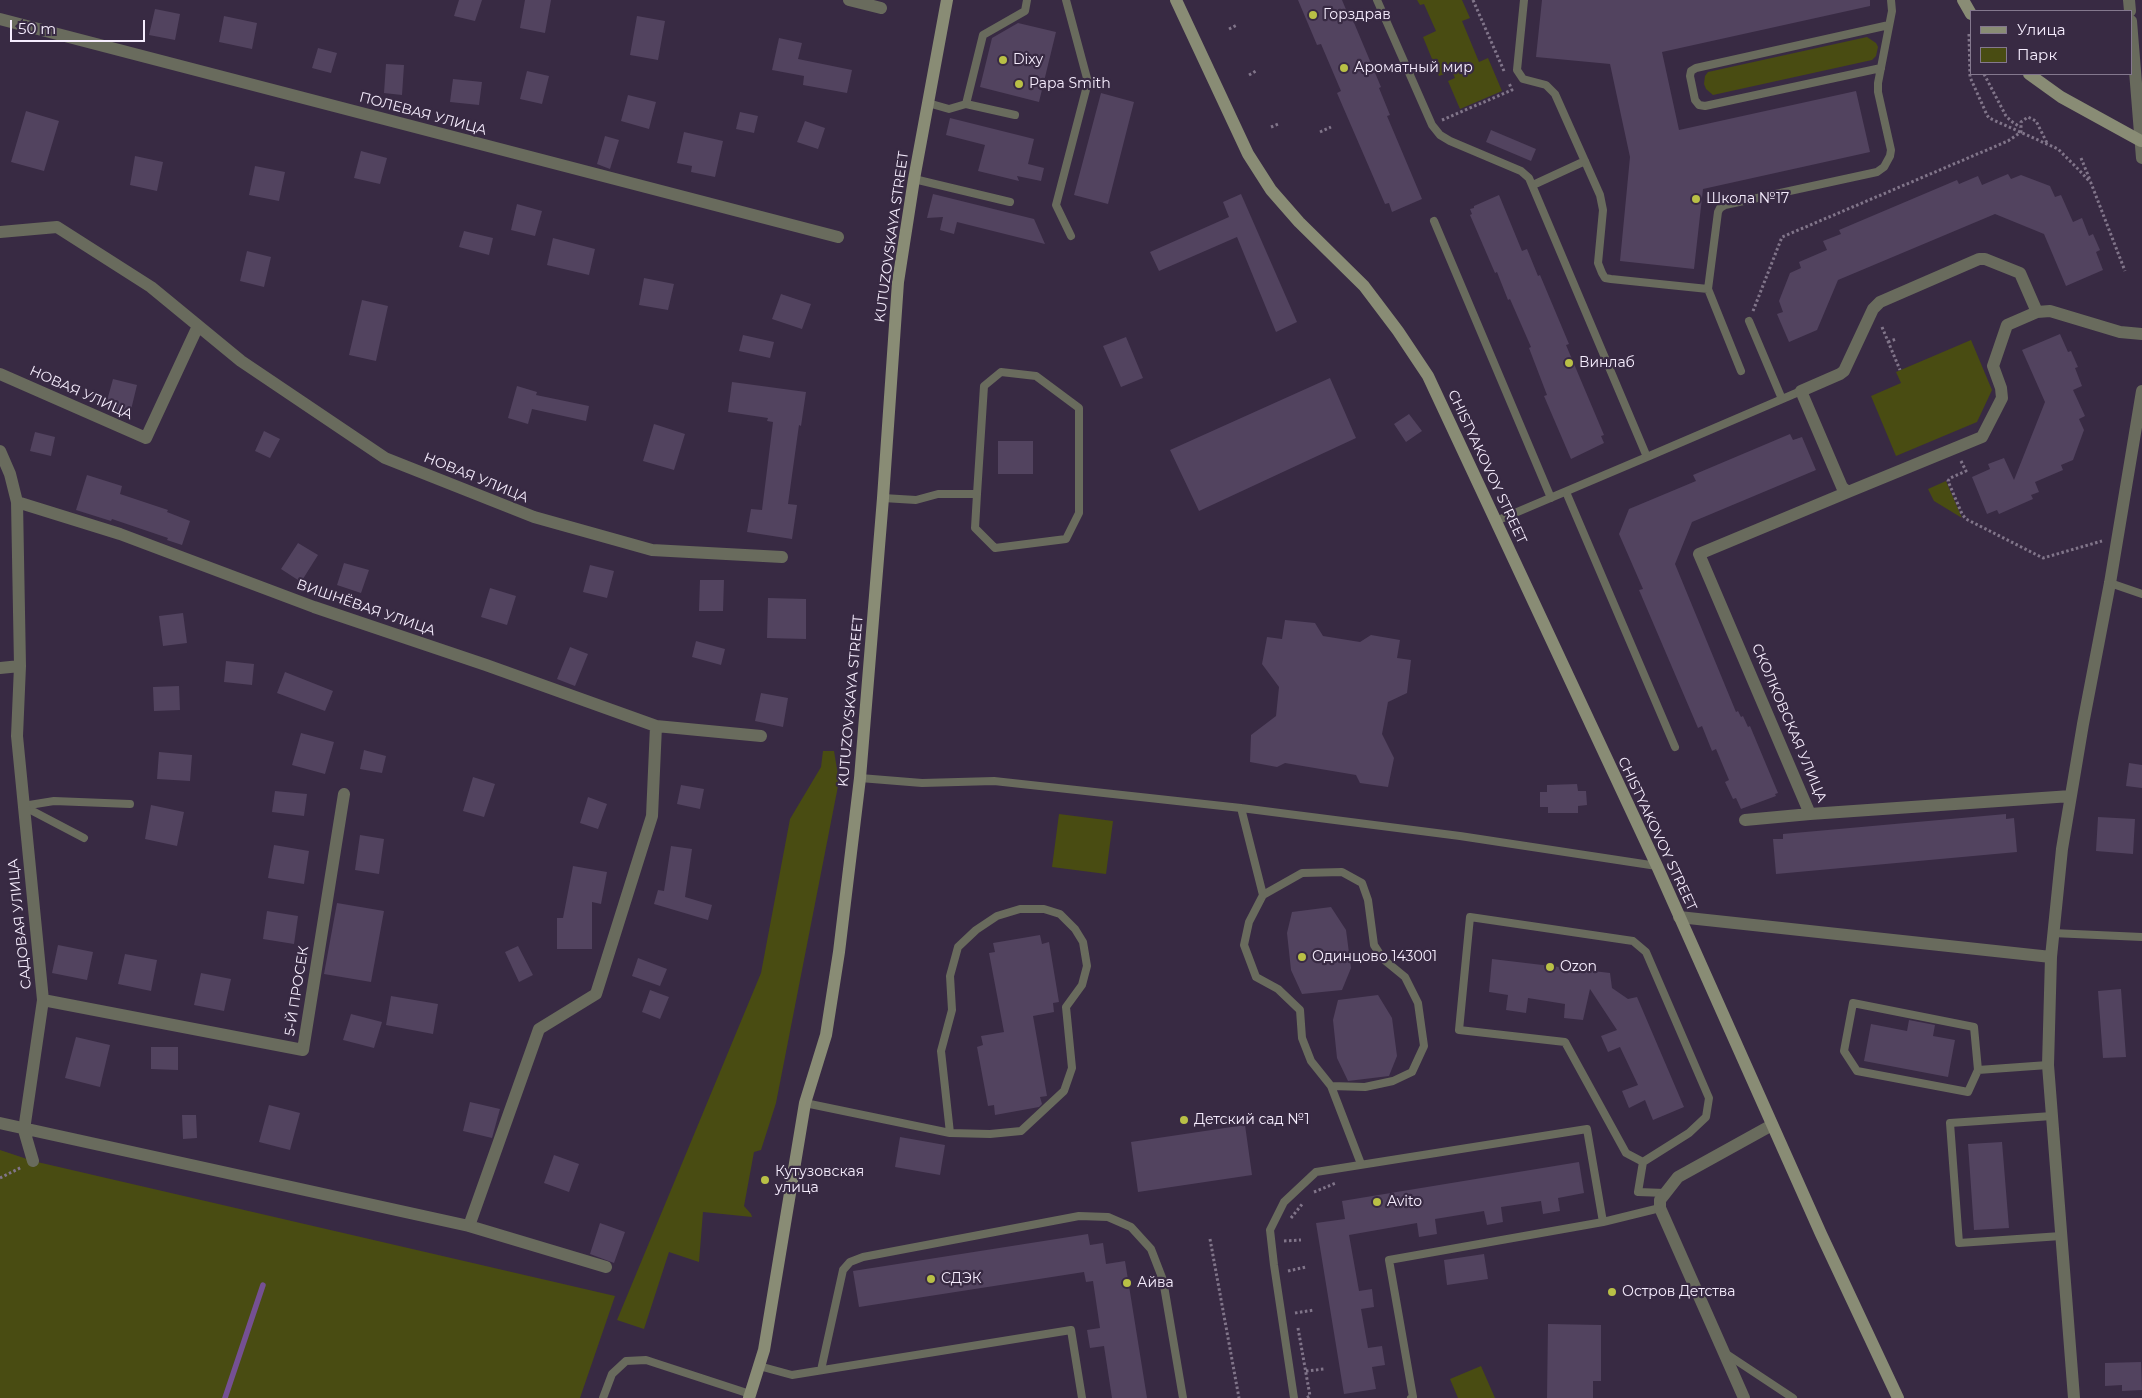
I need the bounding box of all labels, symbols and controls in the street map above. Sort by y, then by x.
place label: Горздрав [1323,7,1391,23]
marker: Горздрав [1307,9,1319,21]
scale bar [12,10,148,42]
legend [1970,10,2132,75]
text: 50 m [18,19,56,38]
text: Улица [2017,20,2065,39]
text: Парк [2017,45,2057,64]
place label: Dixy [1013,52,1043,68]
marker: Dixy [997,54,1009,66]
place label: Ароматный мир [1354,60,1473,76]
marker: Ароматный мир [1338,62,1350,74]
place label: Papa Smith [1029,76,1111,92]
marker: Papa Smith [1013,78,1025,90]
street label: ПОЛЕВАЯ УЛИЦА [357,89,489,139]
street label: KUTUZOVSKAYA STREET [872,150,912,324]
place label: Школа №17 [1706,191,1789,207]
marker: Школа №17 [1690,193,1702,205]
place label: Винлаб [1579,355,1635,371]
marker: Винлаб [1563,357,1575,369]
street label: НОВАЯ УЛИЦА [27,363,135,423]
street label: CHISTYAKOVOY STREET [1444,387,1530,547]
street label: НОВАЯ УЛИЦА [421,449,531,507]
street label: ВИШНЁВАЯ УЛИЦА [294,576,438,640]
street label: KUTUZOVSKAYA STREET [835,614,867,788]
street label: СКОЛКОВСКАЯ УЛИЦА [1748,641,1830,805]
street label: CHISTYAKOVOY STREET [1614,754,1700,914]
street label: САДОВАЯ УЛИЦА [5,858,35,990]
street label: 5-Й ПРОСЕК [282,945,312,1037]
place label: Одинцово 143001 [1312,949,1437,965]
marker: Одинцово 143001 [1296,951,1308,963]
place label: Ozon [1560,959,1597,975]
marker: Ozon [1544,961,1556,973]
place label: Детский сад №1 [1194,1112,1310,1128]
marker: Детский сад №1 [1178,1114,1190,1126]
place label: Кутузовская улица [775,1164,864,1196]
marker: Кутузовская улица [759,1174,771,1186]
place label: Avito [1387,1194,1422,1210]
marker: Avito [1371,1196,1383,1208]
place label: СДЭК [941,1271,982,1287]
marker: СДЭК [925,1273,937,1285]
place label: Айва [1137,1275,1174,1291]
marker: Айва [1121,1277,1133,1289]
place label: Остров Детства [1622,1284,1736,1300]
marker: Остров Детства [1606,1286,1618,1298]

